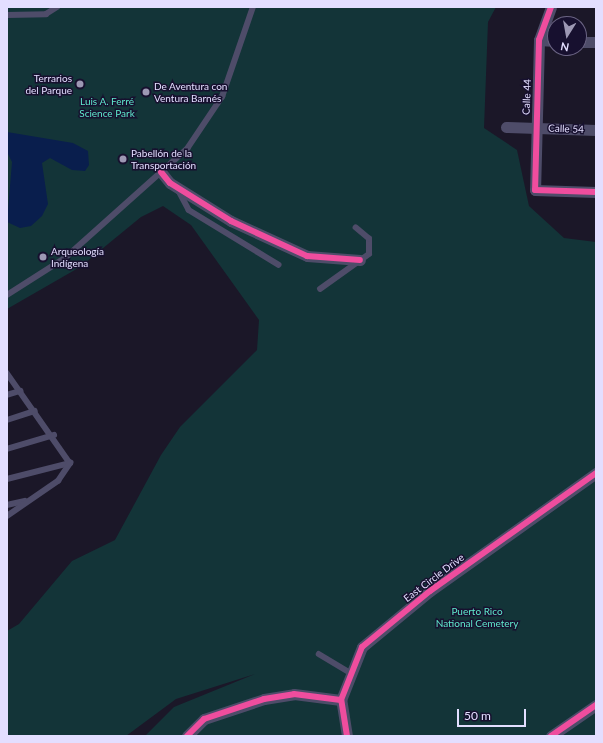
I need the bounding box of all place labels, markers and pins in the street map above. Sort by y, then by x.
place label: Terrarios del Parque [25,72,72,96]
marker: Terrarios del Parque [75,79,85,89]
place label: De Aventura con Ventura Barnés [154,80,228,104]
marker: De Aventura con Ventura Barnés [141,87,151,97]
place label: Pabellón de la Transportación [131,147,196,170]
marker: Pabellón de la Transportación [118,154,128,164]
place label: Arqueología Indígena [51,245,104,268]
marker: Arqueología Indígena [38,252,48,262]

